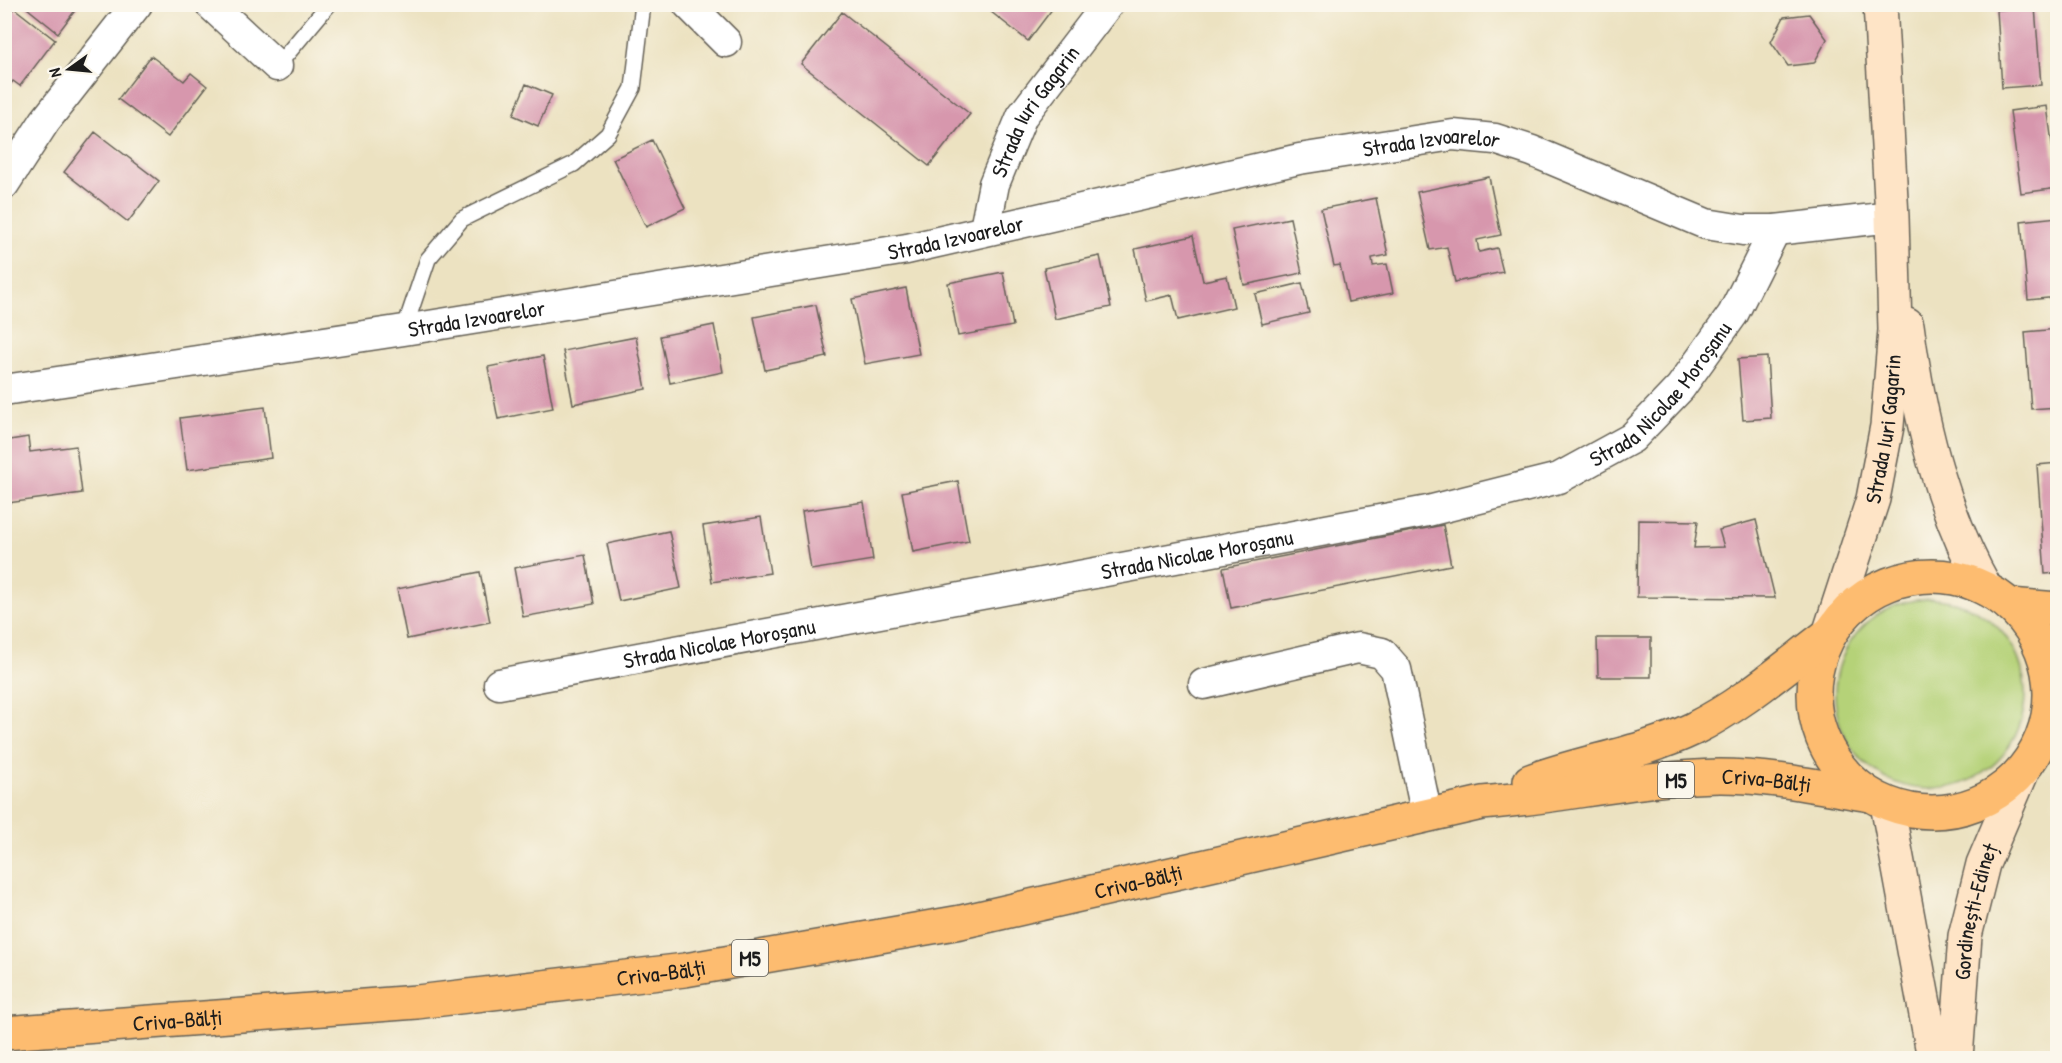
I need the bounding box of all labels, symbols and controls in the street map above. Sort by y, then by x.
north arrow [39,39,99,99]
street label: Strada Iuri Gagarin [983,39,1086,182]
text: N [43,65,66,80]
street label: Strada Izvoarelor [1361,120,1505,164]
street label: Strada Izvoarelor [886,208,1027,267]
street label: Strada Izvoarelor [406,292,548,344]
street label: Strada Nicolae Moroșanu [1584,315,1738,474]
street label: Strada Iuri Gagarin [1857,353,1908,506]
street label: Strada Nicolae Moroșanu [1099,521,1296,587]
street label: Strada Nicolae Moroșanu [621,610,818,676]
street label: Criva-Bălți [1721,761,1814,800]
road number: M5 [1658,762,1694,798]
street label: Gordinești-Edineț [1947,838,2005,981]
street label: Criva-Bălți [1091,857,1185,906]
road number: M5 [732,940,768,976]
street label: Criva-Bălți [615,952,708,993]
street label: Criva-Bălți [132,1002,223,1038]

